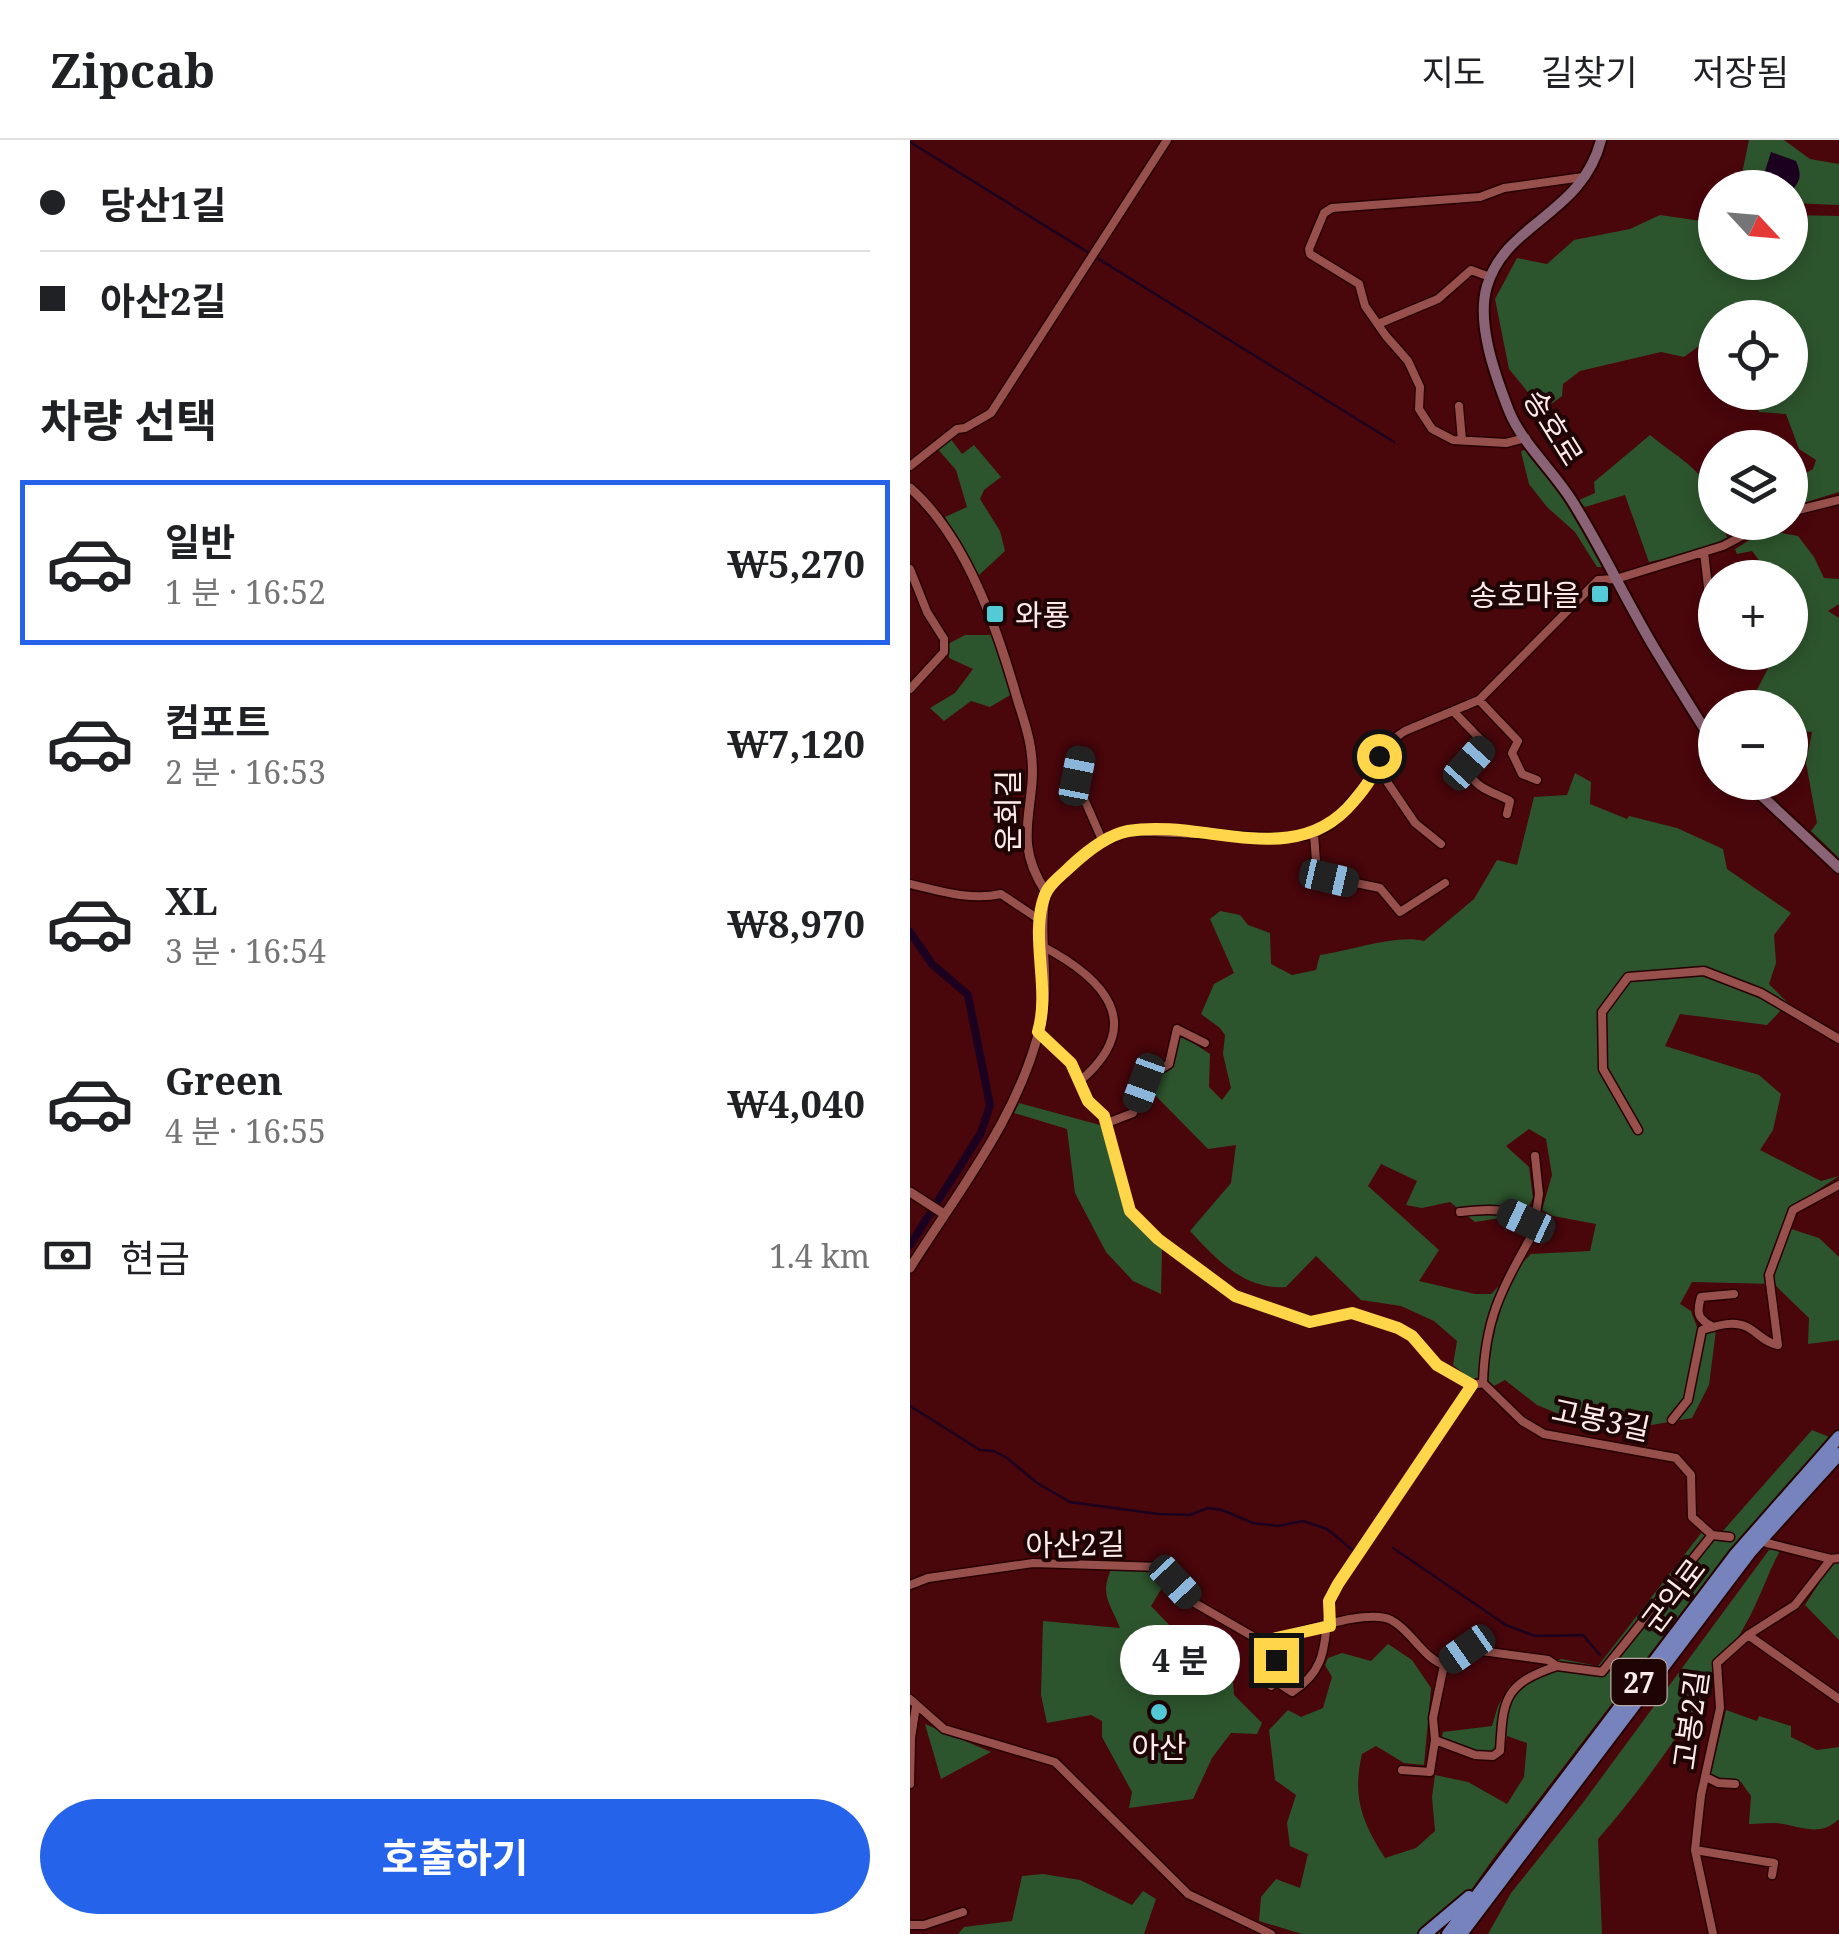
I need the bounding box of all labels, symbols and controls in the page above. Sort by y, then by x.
text: Zipcab [50,37,215,102]
text: 지도 [1421,48,1486,95]
text: 길찾기 [1541,48,1637,95]
text: 저장됨 [1692,48,1789,95]
north arrow [1698,170,1808,280]
map controls [1698,170,1808,800]
text: 당산1길 [100,178,226,230]
text: 아산2길 [100,274,226,326]
button: locate [1698,300,1808,410]
street label: 송호로 [1515,381,1593,473]
text: 차량 선택 [40,389,217,450]
button: layers [1698,430,1808,540]
text: 일반 [165,515,235,567]
icon: car [45,518,135,608]
text: ₩5,270 [727,537,865,589]
button: + [1698,560,1808,670]
text: 1 분 · 16:52 [165,570,326,613]
place label: 송호마을 [1470,574,1580,615]
marker: 송호마을 [1589,583,1611,605]
place label: 와룡 [1015,594,1070,635]
marker: 와룡 [984,603,1006,625]
button: − [1698,690,1808,800]
text: 컴포트 [165,695,270,747]
icon: car [45,698,135,788]
text: ₩7,120 [727,717,865,769]
car [1438,731,1500,795]
route start [1357,734,1402,779]
car [1057,744,1097,808]
text: 2 분 · 16:53 [165,750,326,793]
street label: 운회길 [987,770,1028,852]
car [1296,857,1362,899]
text: XL [165,874,218,926]
icon: car [45,878,135,968]
text: ₩8,970 [727,897,865,949]
text: 3 분 · 16:54 [165,929,326,972]
car [1120,1050,1168,1116]
text: Green [165,1054,283,1106]
icon: car [45,1058,135,1148]
text: ₩4,040 [727,1077,865,1129]
text: 4 분 · 16:55 [165,1109,326,1152]
car [1492,1195,1560,1247]
icon: cash [40,1228,95,1283]
text: 현금 [120,1231,190,1283]
text: 1.4 km [769,1234,870,1277]
street label: 고봉3길 [1548,1389,1654,1449]
street label: 아산2길 [1025,1523,1125,1565]
car [1144,1550,1206,1614]
street label: 군익로 [1632,1550,1714,1640]
car [1434,1620,1500,1678]
callout: 4 분 [1121,1625,1241,1695]
text: 4 분 [1152,1638,1208,1681]
route end [1254,1638,1299,1683]
road number: 27 [1612,1659,1666,1705]
street label: 고봉2길 [1663,1668,1717,1772]
marker: 아산 [1148,1701,1170,1723]
place label: 아산 [1131,1726,1187,1767]
button: 호출하기 [40,1799,870,1914]

